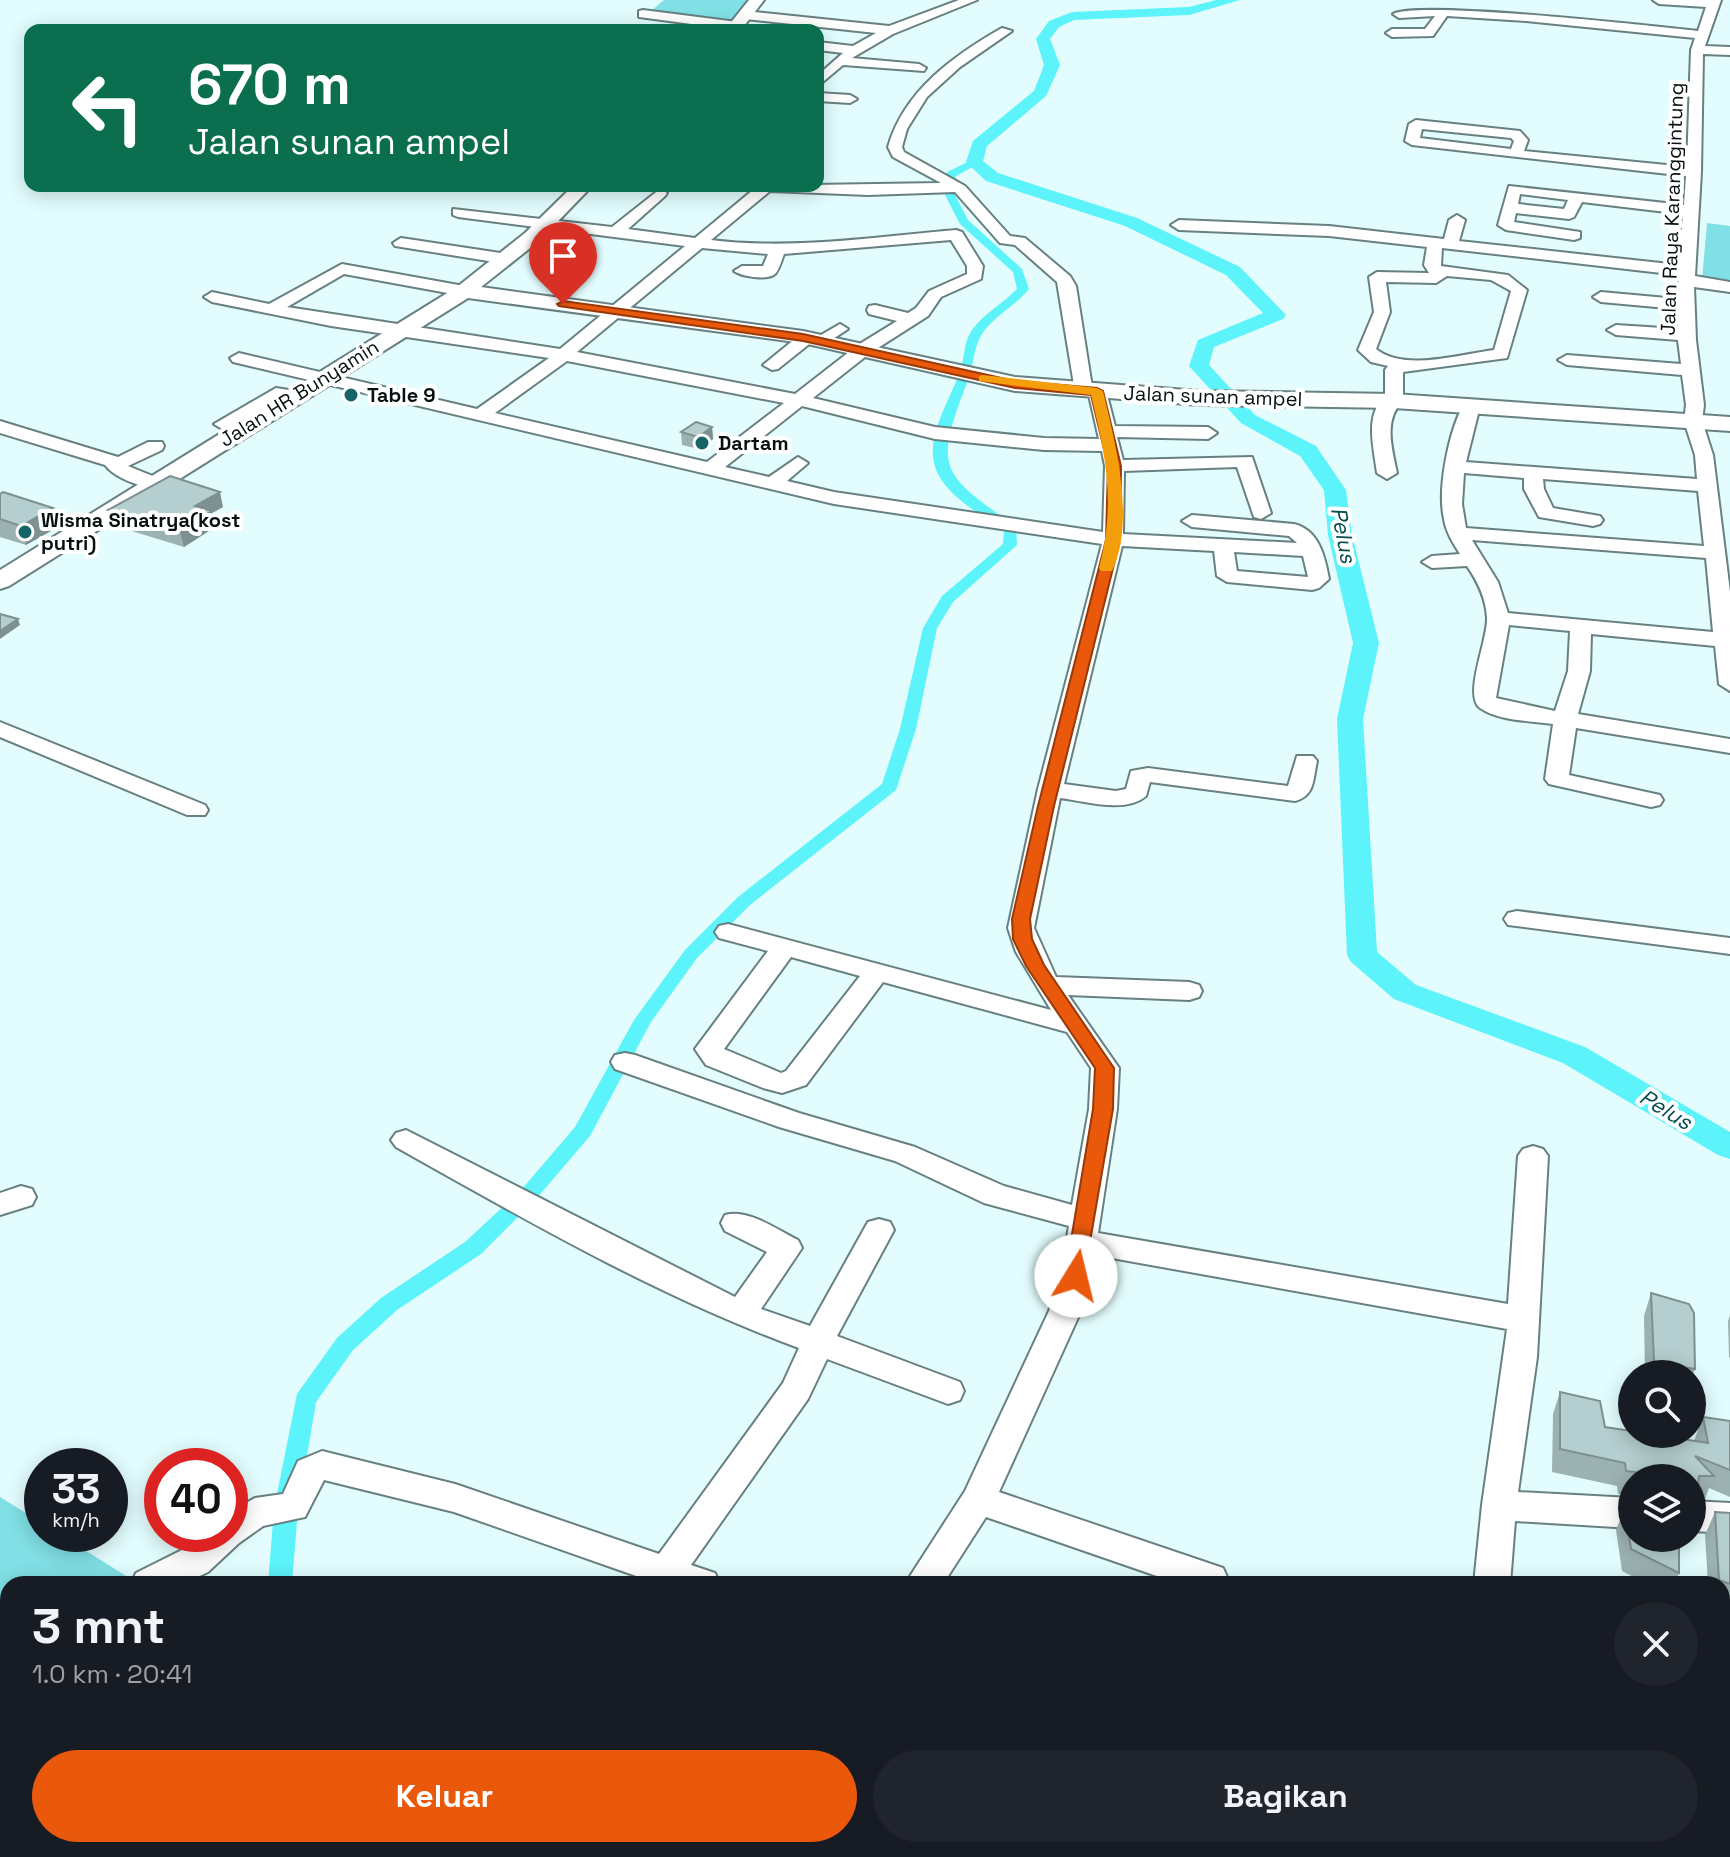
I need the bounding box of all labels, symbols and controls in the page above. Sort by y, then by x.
text: 670 m [188,49,351,120]
icon: left [56,56,160,160]
street label: Jalan Raya Karanggintung [1655,82,1689,336]
text: Jalan sunan ampel [188,119,510,165]
pin [529,222,597,304]
icon: arrive [541,234,585,278]
street label: Jalan HR Bunyamin [214,333,384,453]
street label: Jalan sunan ampel [1123,380,1303,412]
place label: Table 9 [367,382,436,408]
marker: Table 9 [342,386,360,404]
place label: Dartam [718,430,789,456]
marker: Dartam [693,434,711,452]
water label: Pelus [1325,505,1363,567]
place label: Wisma Sinatrya(kost putri) [41,507,240,556]
marker: Wisma Sinatrya(kost putri) [16,523,34,541]
water label: Pelus [1635,1082,1699,1136]
position arrow [1034,1234,1118,1318]
map controls [1618,1360,1706,1552]
button: search [1618,1360,1706,1448]
speed limit sign: 40 [144,1448,248,1552]
text: 33 [52,1464,100,1515]
button: layers [1618,1464,1706,1552]
text: km/h [52,1507,100,1533]
text: 3 mnt [32,1596,165,1657]
button: close [1614,1602,1698,1686]
text: 1.0 km · 20:41 [32,1657,192,1691]
button: Keluar [32,1750,857,1842]
button: Bagikan [873,1750,1698,1842]

